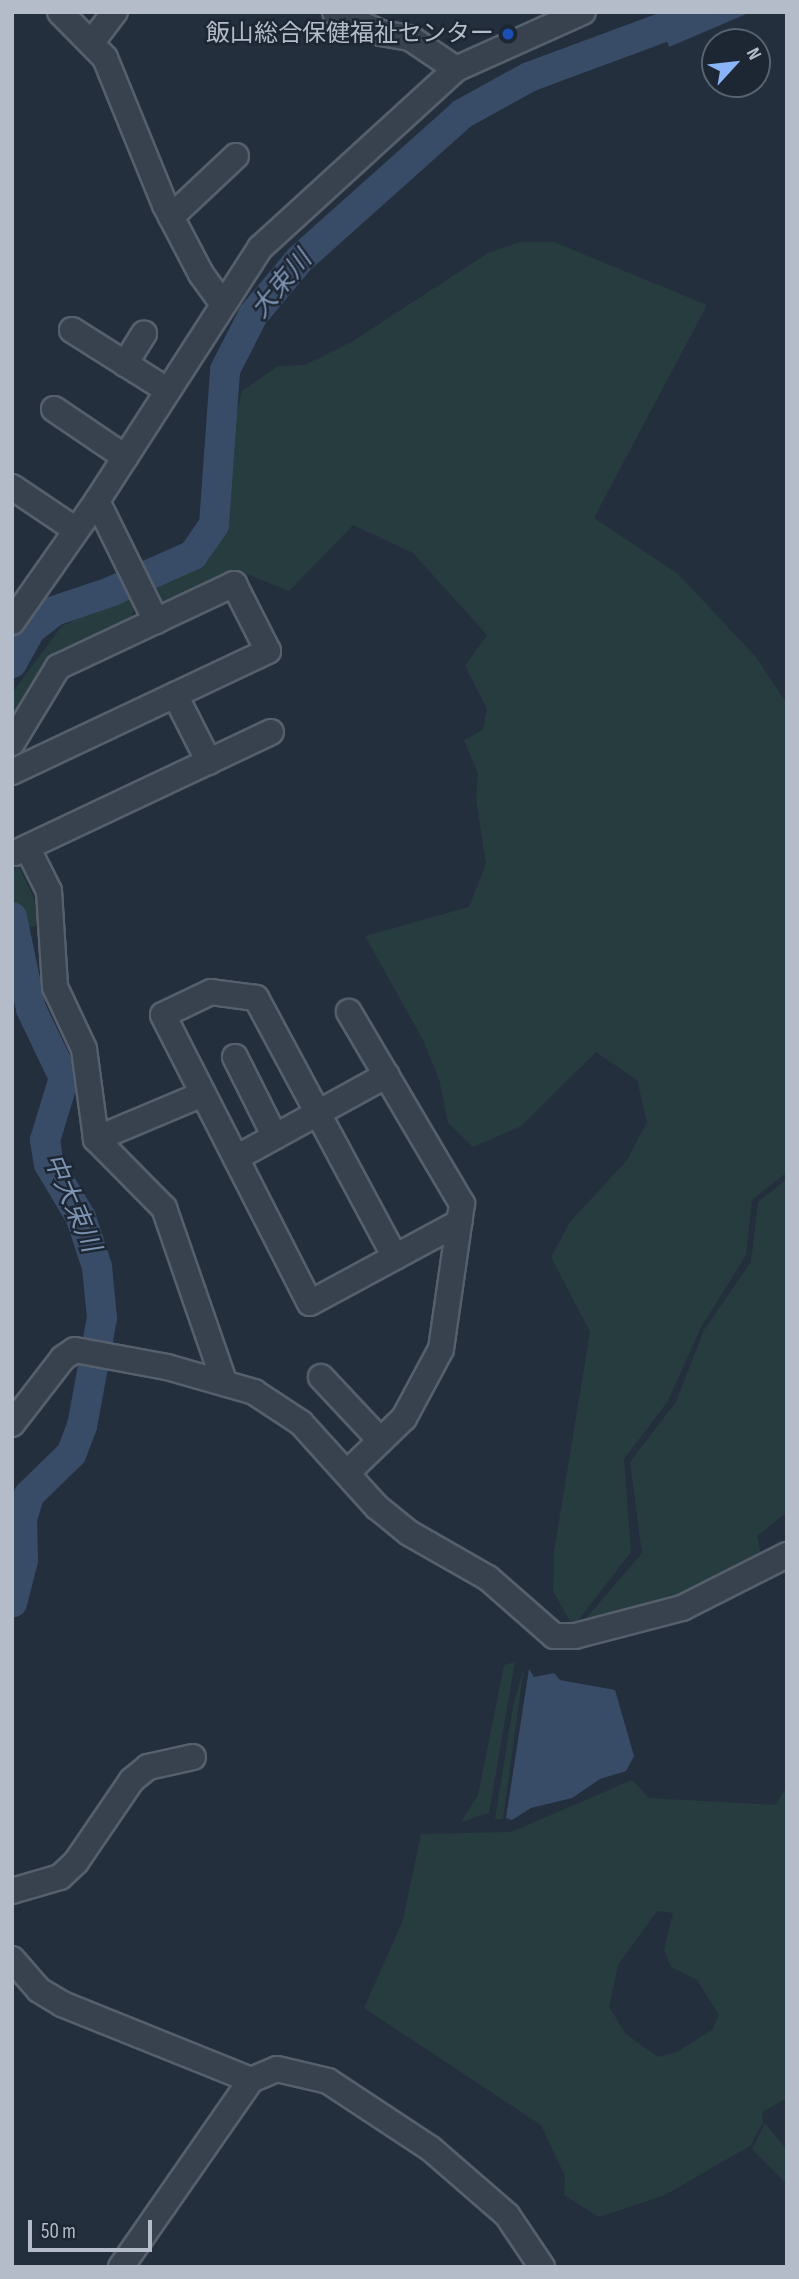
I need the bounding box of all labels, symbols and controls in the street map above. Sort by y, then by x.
place label: 飯山総合保健福祉センター [206,20,494,48]
marker: 飯山総合保健福祉センター [500,26,516,42]
north arrow [701,28,771,98]
text: N [741,44,766,64]
water label: 大束川 [245,245,319,325]
water label: 中大束川 [36,1149,106,1257]
scale bar [32,2206,156,2250]
text: 50 m [41,2219,76,2244]

